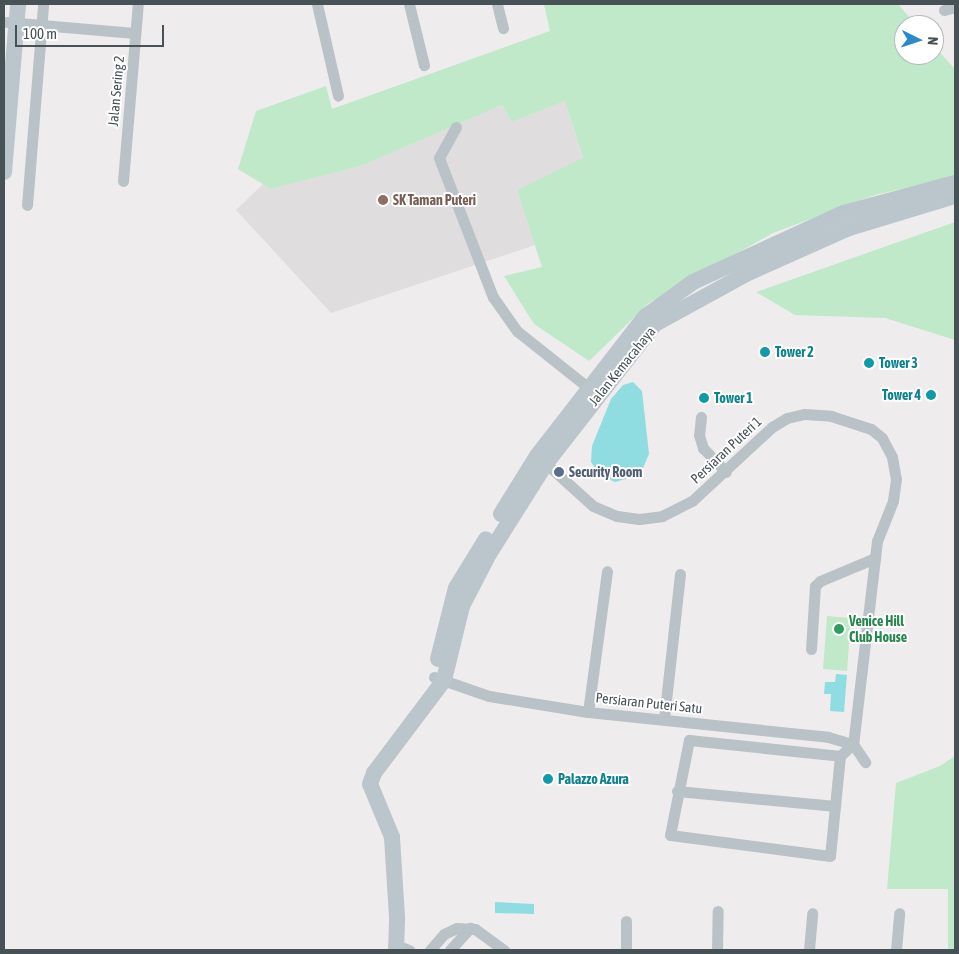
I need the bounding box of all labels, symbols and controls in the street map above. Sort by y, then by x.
scale bar [18,15,166,47]
north arrow [894,15,944,65]
text: 100 m [23,25,57,42]
text: N [925,36,941,46]
street label: Jalan Sering 2 [105,55,127,127]
place label: SK Taman Puteri [393,192,476,208]
marker: SK Taman Puteri [377,194,389,206]
street label: Jalan Kemacahaya [585,323,659,409]
place label: Tower 2 [775,344,814,360]
marker: Tower 2 [759,346,771,358]
place label: Tower 3 [879,355,918,371]
marker: Tower 3 [863,357,875,369]
place label: Tower 4 [882,387,921,403]
marker: Tower 4 [925,389,937,401]
place label: Tower 1 [714,390,753,406]
marker: Tower 1 [698,392,710,404]
street label: Persiaran Puteri 1 [687,413,765,487]
place label: Security Room [569,464,642,480]
marker: Security Room [553,466,565,478]
place label: Venice Hill Club House [849,613,907,646]
marker: Venice Hill Club House [833,623,845,635]
street label: Persiaran Puteri Satu [595,689,703,717]
place label: Palazzo Azura [558,771,629,787]
marker: Palazzo Azura [542,773,554,785]

